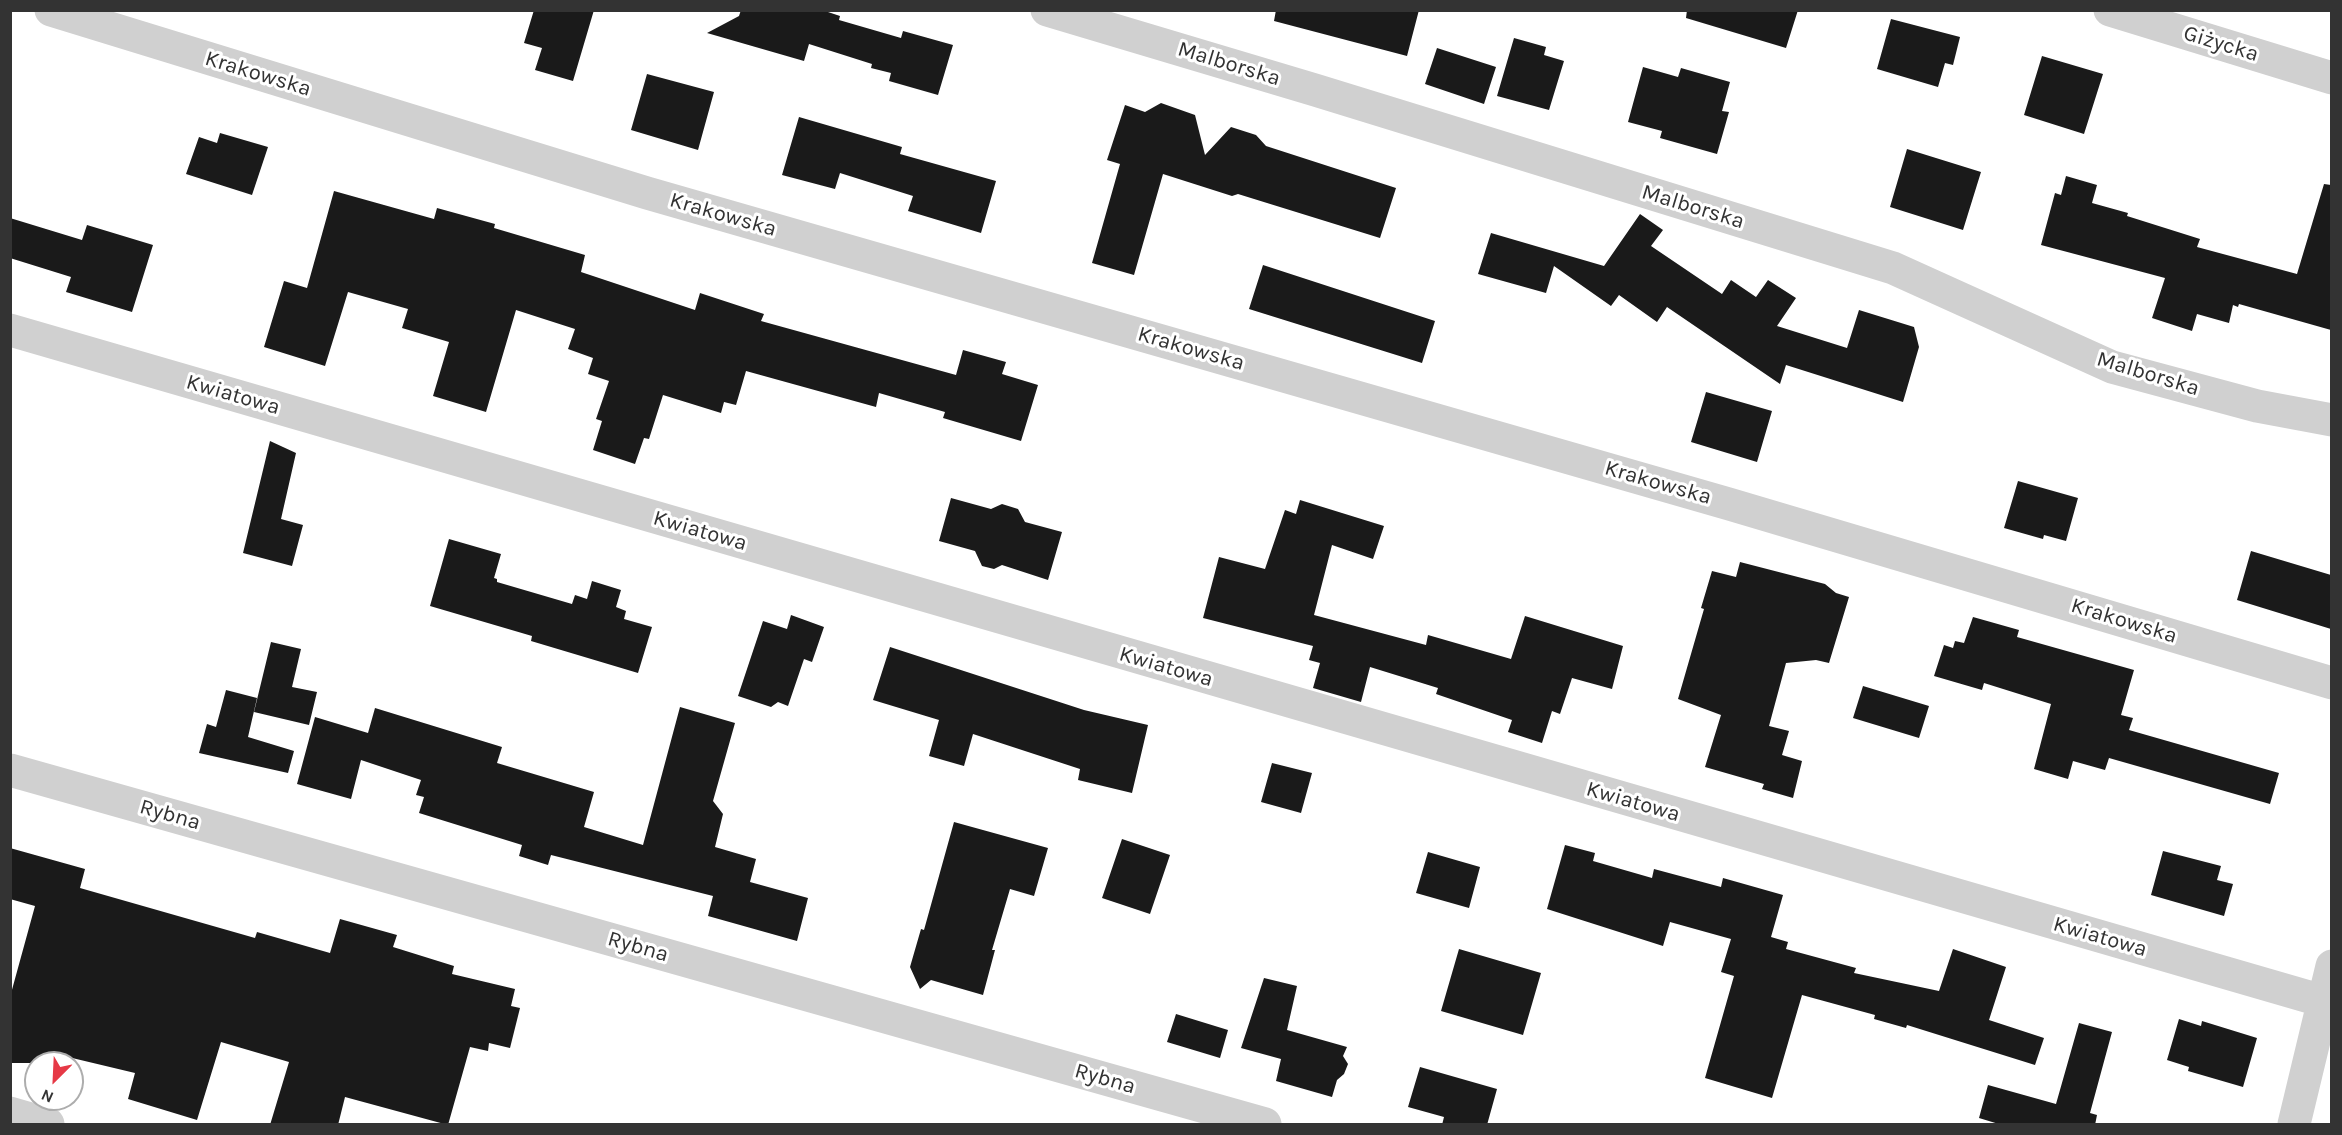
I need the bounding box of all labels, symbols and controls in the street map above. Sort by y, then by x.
street label: Giżycka [2180,20,2262,68]
street label: Malborska [1174,36,1284,92]
street label: Krakowska [202,45,314,103]
street label: Malborska [1638,179,1748,235]
street label: Krakowska [667,187,779,243]
street label: Krakowska [1135,321,1247,377]
street label: Malborska [2093,346,2203,402]
street label: Kwiatowa [183,369,283,421]
street label: Krakowska [1602,455,1714,511]
street label: Kwiatowa [650,505,750,557]
street label: Krakowska [2068,592,2180,650]
street label: Kwiatowa [1116,641,1216,693]
street label: Kwiatowa [1583,776,1683,828]
street label: Rybna [136,794,204,836]
street label: Kwiatowa [2050,911,2150,963]
street label: Rybna [604,926,672,968]
north arrow [24,1051,84,1111]
street label: Rybna [1071,1058,1139,1100]
text: N [38,1085,56,1107]

